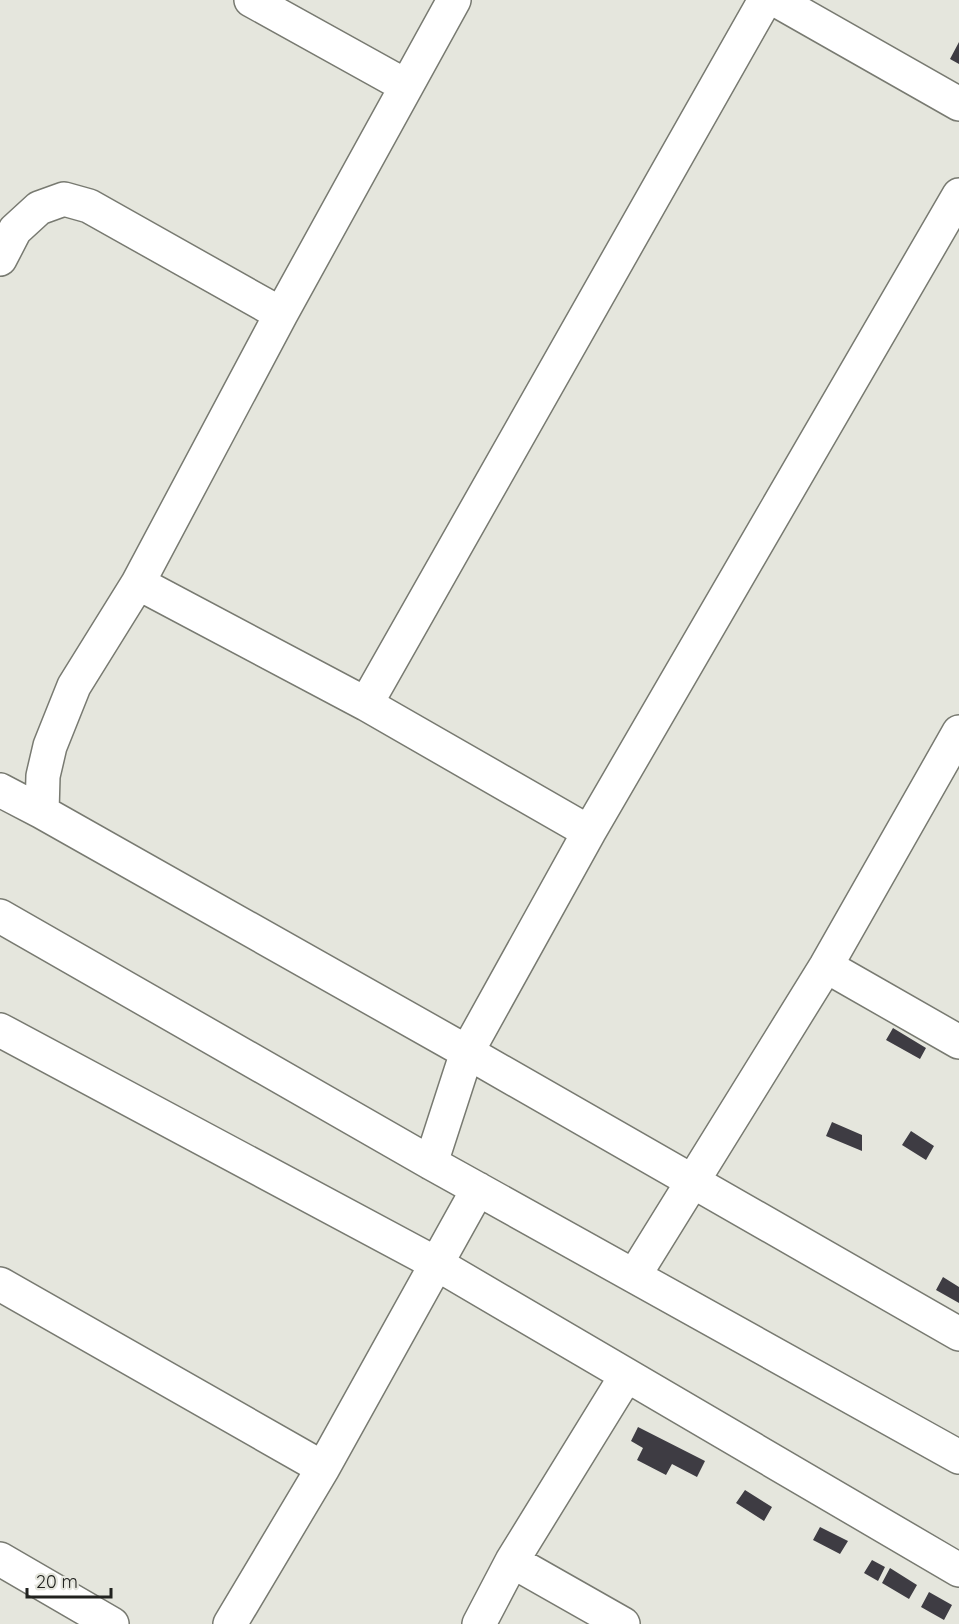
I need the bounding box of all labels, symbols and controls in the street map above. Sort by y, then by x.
scale bar [27,1561,111,1599]
text: 20 m [36,1570,78,1593]

